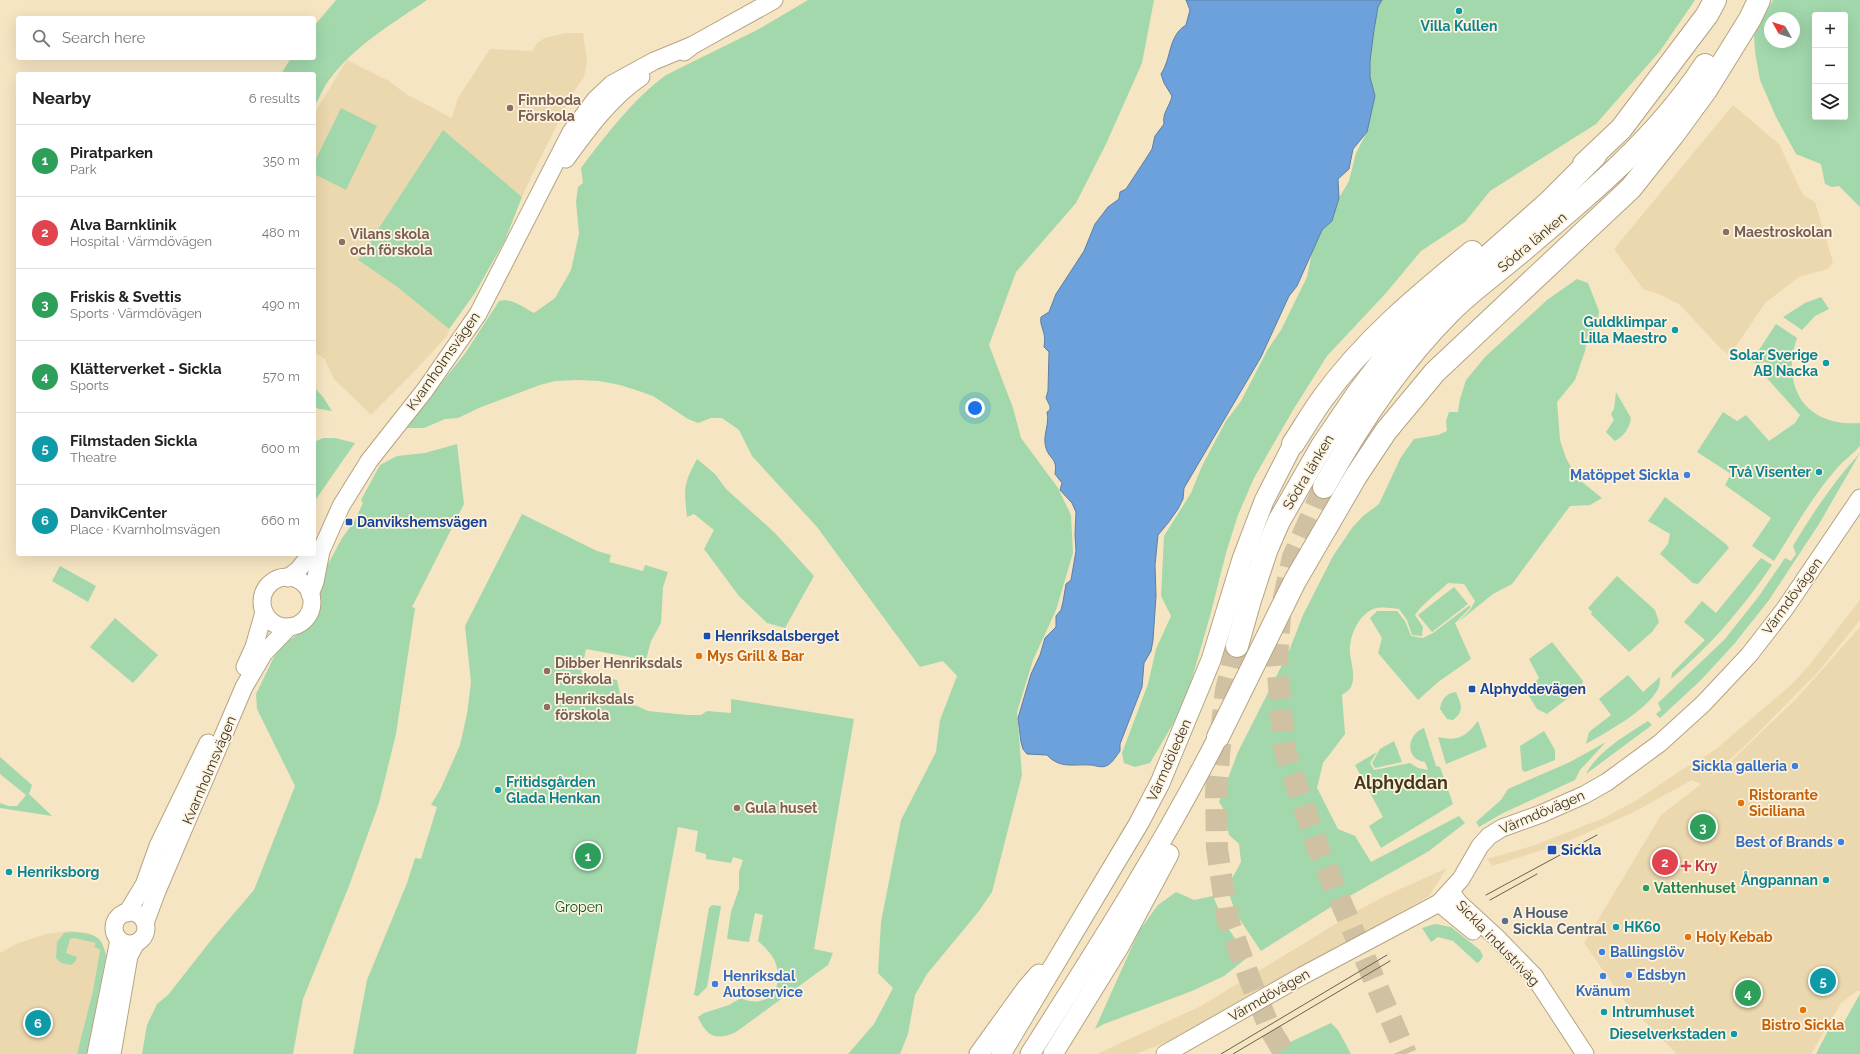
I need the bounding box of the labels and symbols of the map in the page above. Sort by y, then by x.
marker: Villa Kullen [1454,6,1464,16]
north arrow [1764,12,1800,48]
place label: Villa Kullen [1421,18,1497,34]
place label: Finnboda Förskola [518,92,581,124]
marker: Finnboda Förskola [505,103,515,113]
street label: Södra länken [1494,209,1570,275]
place label: Maestroskolan [1734,224,1832,240]
place label: Vilans skola och förskola [350,226,433,258]
marker: Maestroskolan [1721,227,1731,237]
marker: Vilans skola och förskola [337,237,347,247]
street label: Kvarnholmsvägen [403,309,483,413]
place label: Guldklimpar Lilla Maestro [1580,314,1668,346]
marker: Guldklimpar Lilla Maestro [1670,325,1680,335]
place label: Solar Sverige AB Nacka [1730,347,1819,379]
marker: Solar Sverige AB Nacka [1821,358,1831,368]
your location [965,398,985,418]
street label: Södra länken [1279,432,1337,512]
place label: Två Visenter [1729,464,1812,480]
place label: Matöppet Sickla [1570,467,1679,483]
marker: Två Visenter [1814,467,1824,477]
marker: Matöppet Sickla [1682,470,1692,480]
place label: Danvikshemsvägen [357,514,487,530]
marker: Danvikshemsvägen [344,517,354,527]
street label: Värmdövägen [1759,555,1825,637]
place label: Henriksdalsberget [715,628,840,644]
marker: Henriksdalsberget [702,631,712,641]
place label: Mys Grill & Bar [707,648,805,664]
marker: Mys Grill & Bar [694,651,704,661]
place label: Dibber Henriksdals Förskola [555,655,682,687]
marker: Dibber Henriksdals Förskola [542,666,552,676]
place label: Alphyddevägen [1480,681,1586,697]
marker: Alphyddevägen [1467,684,1477,694]
place label: Henriksdals förskola [555,691,634,723]
marker: Henriksdals förskola [542,702,552,712]
street label: Kvarnholmsvägen [179,713,239,827]
street label: Värmdöleden [1144,716,1194,804]
place label: Sickla galleria [1692,758,1787,774]
marker: Sickla galleria [1790,761,1800,771]
district label: Alphyddan [1354,772,1448,793]
place label: Fritidsgården Glada Henkan [506,774,600,806]
marker: Fritidsgården Glada Henkan [493,785,503,795]
street label: Värmdövägen [1497,787,1587,837]
place label: Ristorante Siciliana [1749,787,1819,819]
marker: Ristorante Siciliana [1736,798,1746,808]
place label: Gula huset [745,800,818,816]
marker: Gula huset [732,803,742,813]
pin: 3 [1690,812,1716,842]
place label: Best of Brands [1735,834,1833,850]
marker: Best of Brands [1836,837,1846,847]
pin: 1 [575,841,601,871]
place label: Sickla [1561,842,1601,858]
marker: Sickla [1546,844,1558,856]
pin: 2 [1652,847,1678,877]
place label: Kry [1695,858,1718,874]
marker: Kry [1680,860,1692,872]
place label: Henriksborg [17,864,100,880]
marker: Henriksborg [4,867,14,877]
place label: Ångpannan [1741,871,1818,888]
marker: Ångpannan [1821,875,1831,885]
place label: Vattenhuset [1654,880,1736,896]
marker: Vattenhuset [1641,883,1651,893]
street label: Sickla industriväg [1453,897,1543,989]
park label: Gropen [555,899,603,915]
place label: A House Sickla Central [1513,905,1607,937]
marker: A House Sickla Central [1500,916,1510,926]
place label: HK60 [1624,919,1661,935]
marker: HK60 [1611,922,1621,932]
place label: Holy Kebab [1696,929,1773,945]
marker: Holy Kebab [1683,932,1693,942]
place label: Ballingslöv [1610,944,1685,960]
marker: Ballingslöv [1597,947,1607,957]
street label: Värmdövägen [1226,965,1312,1025]
pin: 5 [1810,966,1836,996]
place label: Edsbyn [1637,967,1686,983]
place label: Henriksdal Autoservice [723,968,803,1000]
marker: Edsbyn [1624,970,1634,980]
marker: Kvänum [1598,971,1608,981]
pin: 4 [1735,978,1761,1008]
marker: Henriksdal Autoservice [710,979,720,989]
place label: Kvänum [1576,983,1630,999]
place label: Intrumhuset [1612,1004,1695,1020]
marker: Bistro Sickla [1798,1005,1808,1015]
marker: Intrumhuset [1599,1007,1609,1017]
pin: 6 [25,1008,51,1038]
place label: Bistro Sickla [1762,1017,1844,1033]
place label: Dieselverkstaden [1609,1026,1726,1042]
marker: Dieselverkstaden [1729,1029,1739,1039]

